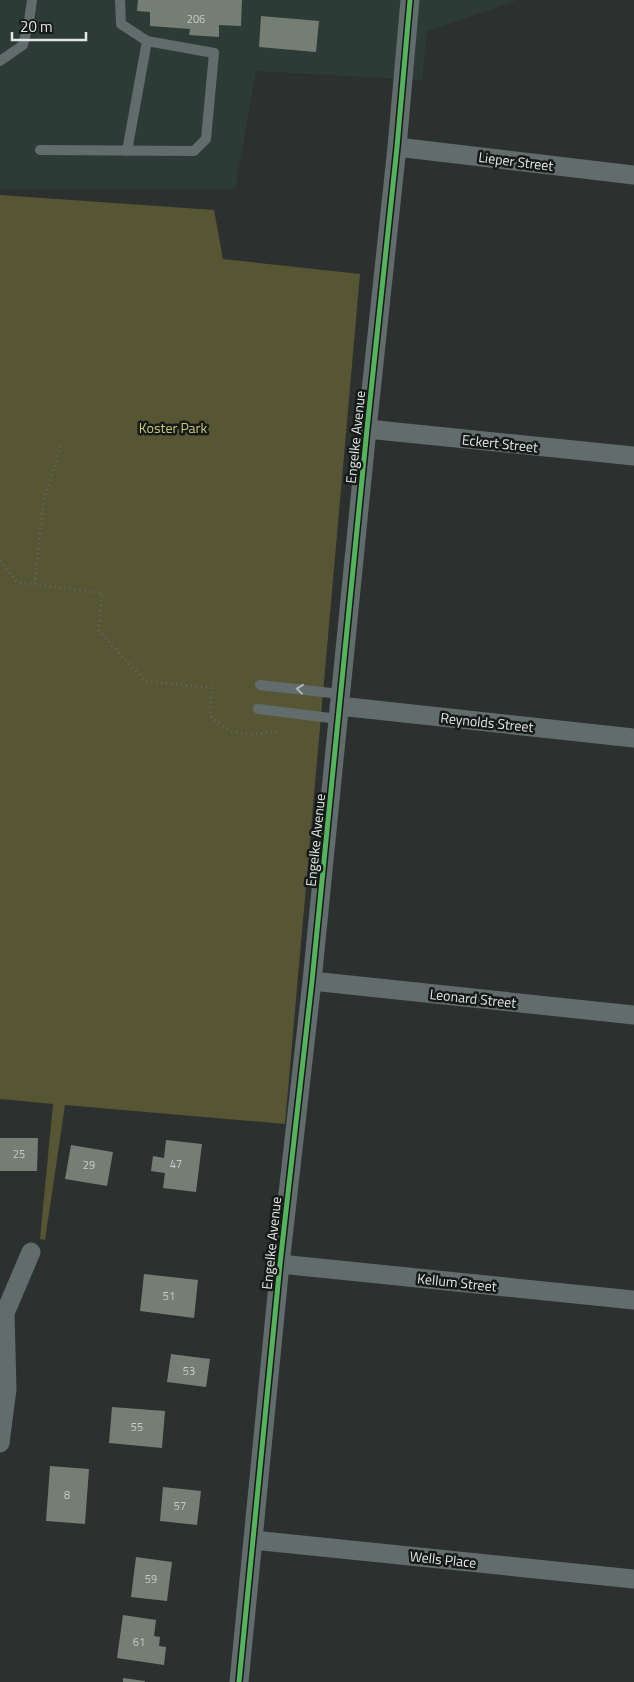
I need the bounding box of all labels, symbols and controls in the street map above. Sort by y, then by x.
scale bar [12,10,86,42]
house number: 206 [187,11,205,27]
text: 20 m [20,15,53,38]
street label: Lieper Street [477,146,555,176]
street label: Engelke Avenue [340,390,370,484]
park label: Koster Park [139,417,207,438]
street label: Eckert Street [461,429,539,457]
one-way arrow [296,684,304,695]
street label: Reynolds Street [439,707,535,737]
street label: Engelke Avenue [300,793,330,887]
street label: Leonard Street [429,983,517,1013]
house number: 25 [13,1146,25,1162]
house number: 47 [170,1156,182,1172]
house number: 29 [83,1157,95,1173]
street label: Engelke Avenue [256,1196,286,1290]
street label: Kellum Street [416,1267,498,1297]
house number: 51 [163,1288,175,1304]
house number: 53 [183,1363,195,1379]
house number: 55 [131,1419,143,1435]
house number: 8 [64,1487,70,1503]
house number: 57 [174,1498,186,1514]
street label: Wells Place [409,1545,477,1573]
house number: 59 [145,1571,157,1587]
house number: 61 [133,1634,145,1650]

